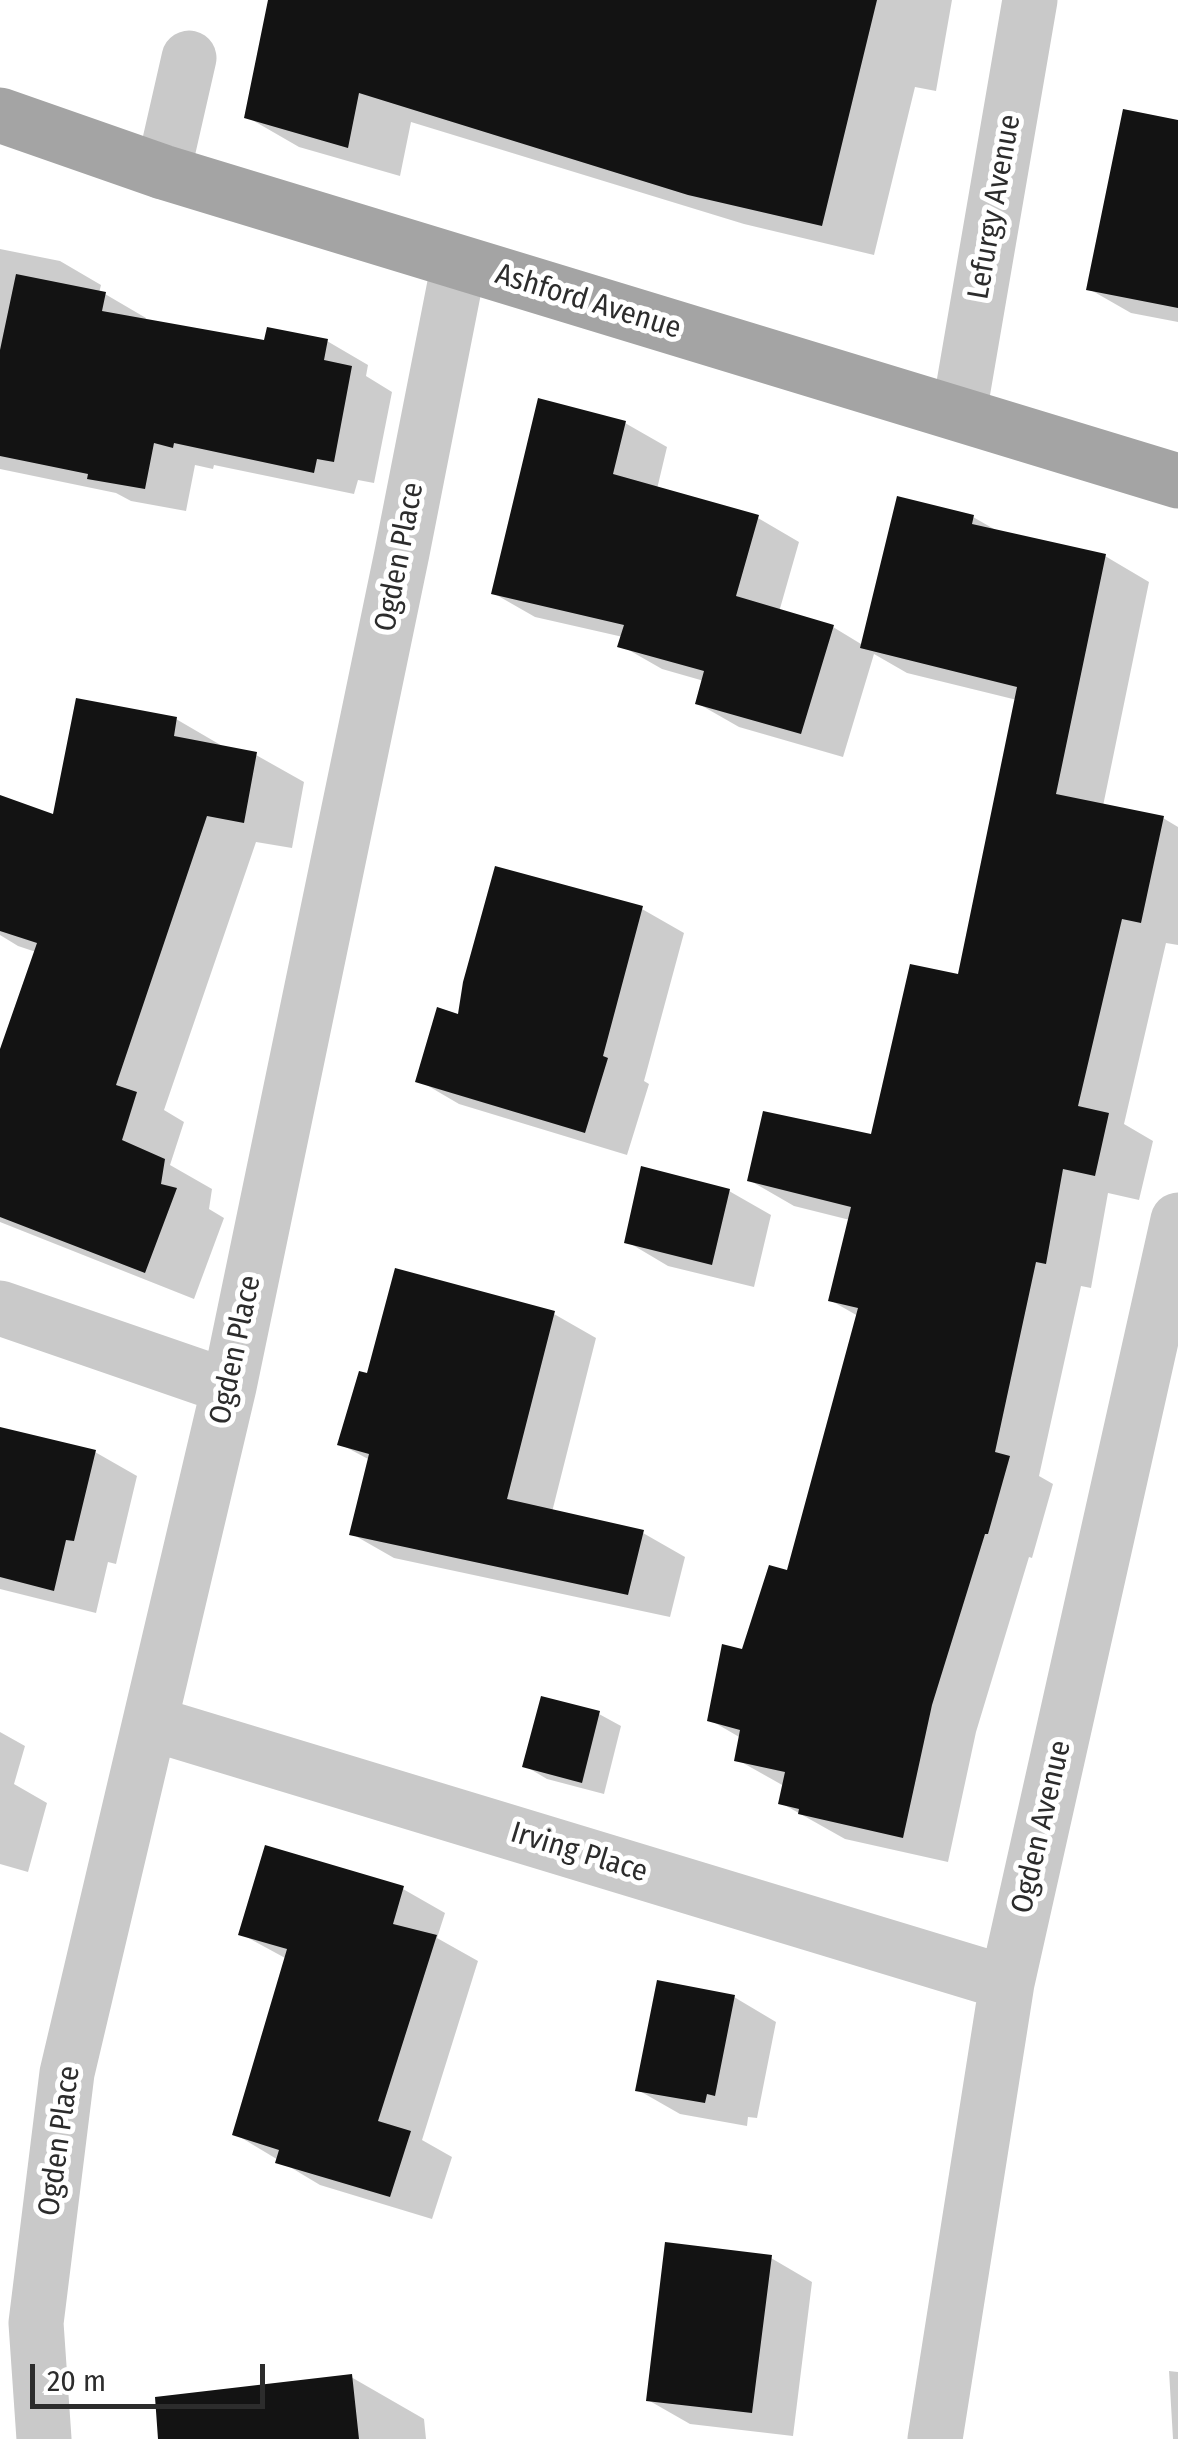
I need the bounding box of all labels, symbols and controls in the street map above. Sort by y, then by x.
street label: Lefurgy Avenue [961,112,1029,302]
street label: Ashford Avenue [491,257,685,347]
street label: Ogden Place [368,479,432,635]
street label: Ogden Place [203,1272,269,1428]
street label: Ogden Avenue [1005,1737,1079,1917]
street label: Irving Place [506,1815,652,1891]
street label: Ogden Place [32,2064,88,2218]
scale bar [35,2344,270,2406]
text: 20 m [47,2363,106,2399]

